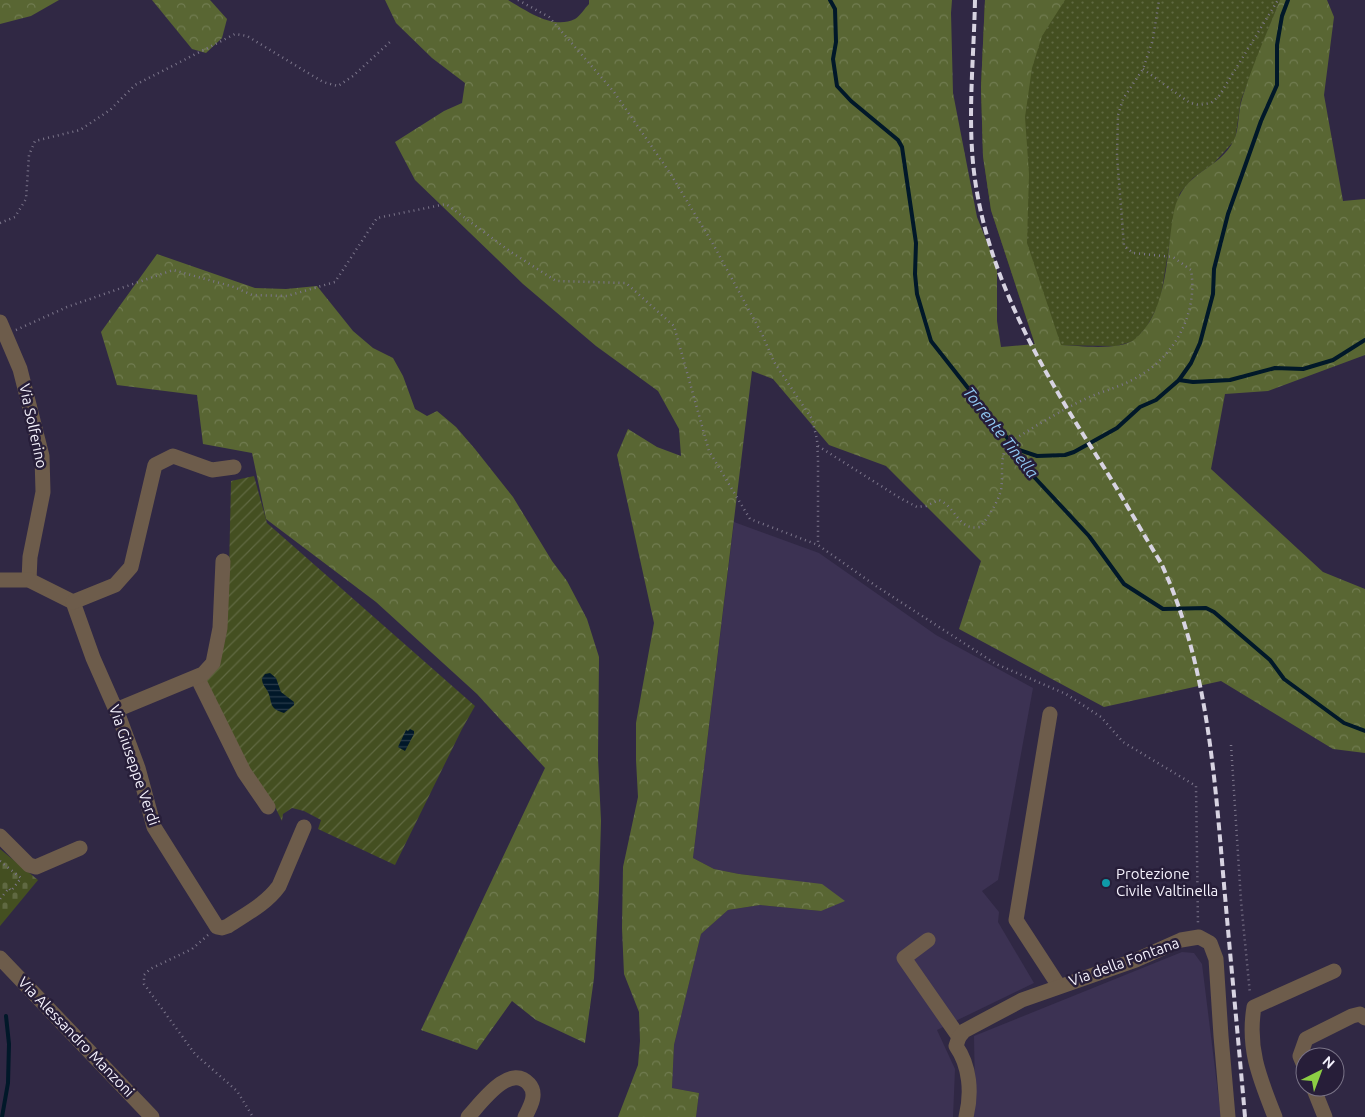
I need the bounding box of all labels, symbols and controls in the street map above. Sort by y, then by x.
street label: Via Solferino [16,382,51,470]
water label: Torrente Tinella [960,383,1042,481]
street label: Via Giuseppe Verdi [106,702,163,827]
place label: Protezione Civile Valtinella [1116,865,1218,899]
marker: Protezione Civile Valtinella [1100,877,1112,889]
street label: Via della Fontana [1066,934,1181,989]
street label: Via Alessandro Manzoni [15,973,138,1100]
north arrow [1295,1047,1345,1097]
text: N [1319,1053,1338,1072]

